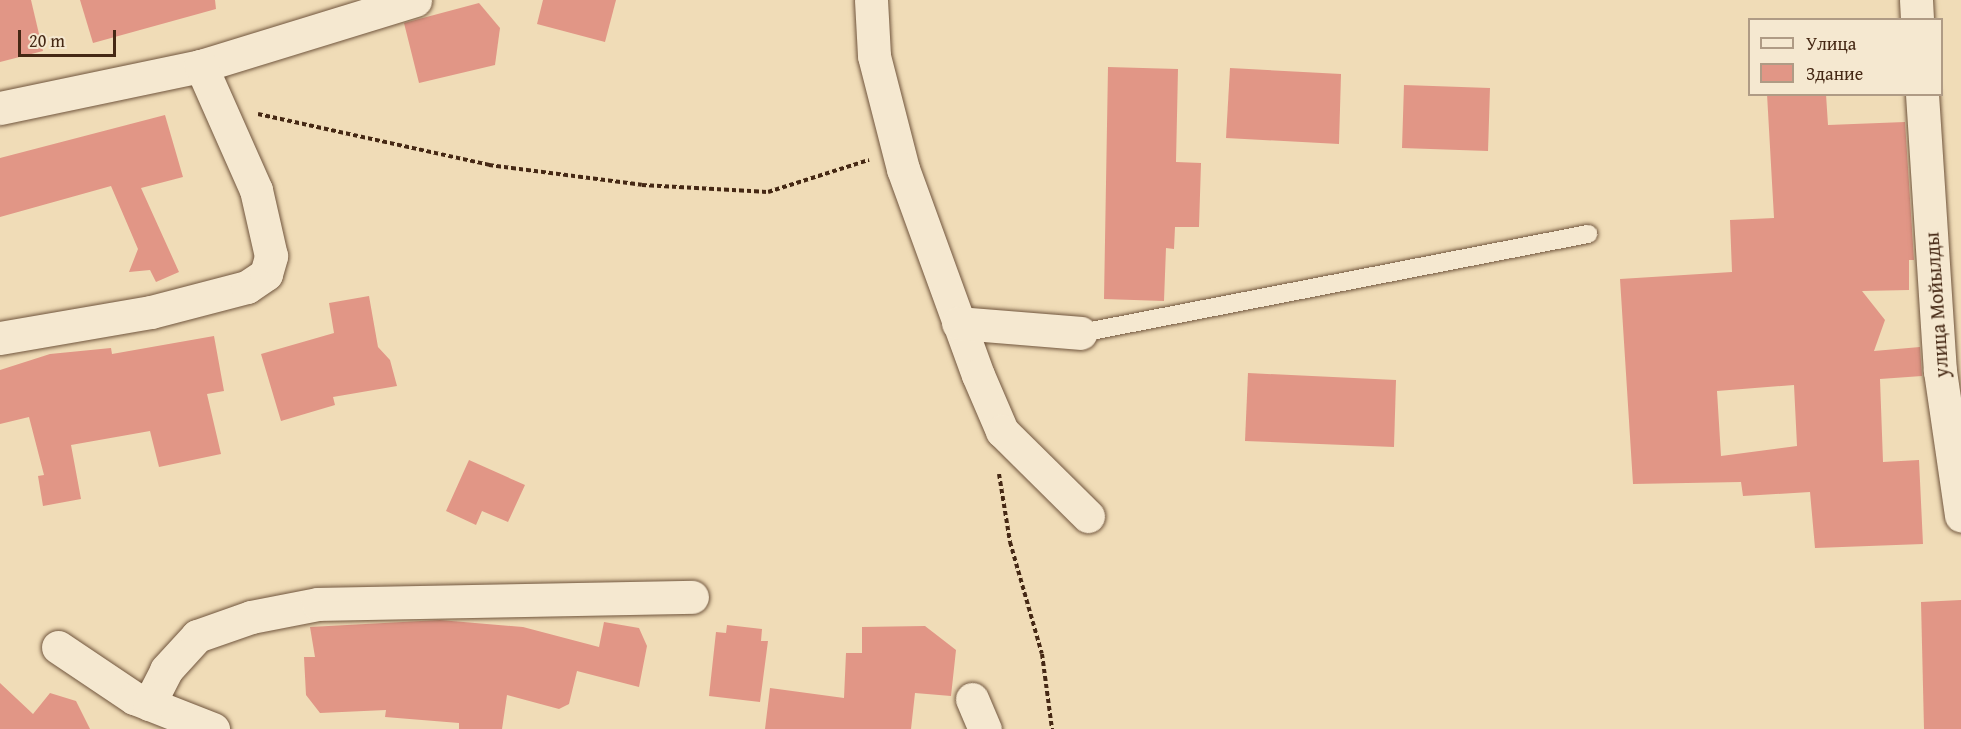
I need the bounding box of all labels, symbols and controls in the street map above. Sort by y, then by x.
scale bar [21,18,118,56]
legend [1748,18,1943,96]
text: 20 m [29,27,65,54]
text: Улица [1806,30,1856,57]
text: Здание [1806,60,1863,87]
street label: улица Мойылды [1919,231,1953,379]

